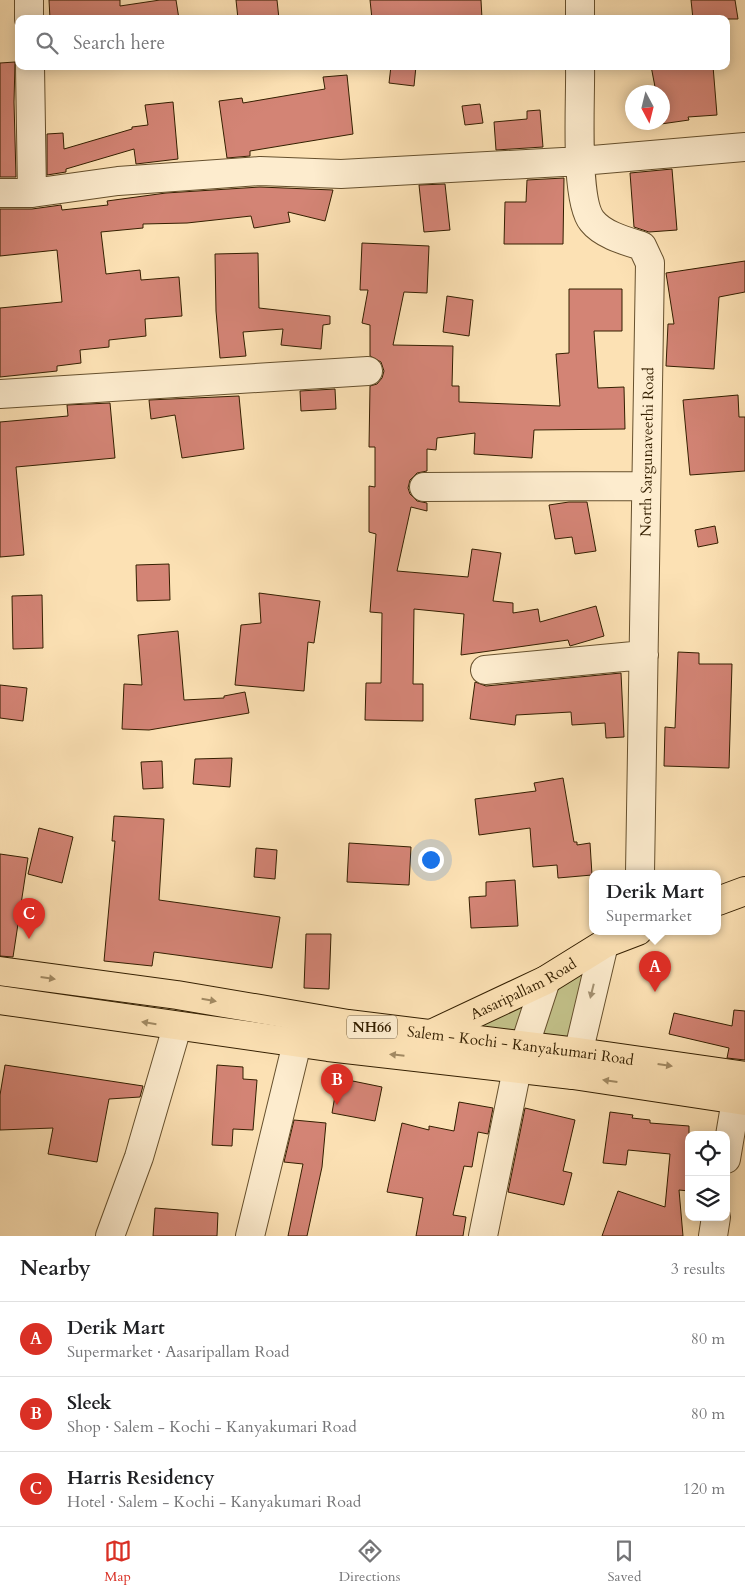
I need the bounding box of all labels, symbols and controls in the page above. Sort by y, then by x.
search box [15,15,730,70]
icon: search [33,29,61,57]
text: Search here [73,30,165,56]
north arrow [625,85,670,130]
street label: North Sargunaveethi Road [636,367,658,537]
your location [418,847,444,873]
popup [589,870,721,935]
text: Derik Mart [606,879,704,905]
pin: C [13,898,45,939]
text: Supermarket [606,905,692,927]
pin: A [639,951,671,992]
street label: Aasaripallam Road [467,954,580,1024]
one-way arrow [41,974,57,982]
one-way arrow [588,984,596,999]
one-way arrow [202,997,218,1005]
road number: NH66 [347,1016,397,1038]
one-way arrow [141,1018,157,1026]
street label: Salem - Kochi - Kanyakumari Road [406,1021,635,1070]
one-way arrow [389,1051,405,1059]
one-way arrow [657,1061,673,1069]
pin: B [321,1064,353,1105]
one-way arrow [602,1077,618,1085]
map controls [685,1131,730,1221]
button: locate [685,1131,730,1176]
button: layers [685,1176,730,1221]
text: Nearby [20,1254,91,1283]
text: 3 results [671,1258,725,1280]
text: Derik Mart [67,1315,165,1341]
text: A [30,1328,42,1350]
text: 80 m [691,1328,725,1350]
text: Supermarket · Aasaripallam Road [67,1341,290,1363]
text: Sleek [67,1390,112,1416]
text: B [30,1403,42,1425]
text: 80 m [691,1403,725,1425]
text: Shop · Salem - Kochi - Kanyakumari Road [67,1416,357,1438]
text: Harris Residency [67,1465,215,1491]
text: C [30,1478,42,1500]
text: 120 m [683,1478,725,1500]
text: Hotel · Salem - Kochi - Kanyakumari Road [67,1491,361,1513]
tab: Map [104,1537,132,1586]
tab: Directions [339,1537,400,1586]
tab: Saved [607,1537,641,1586]

